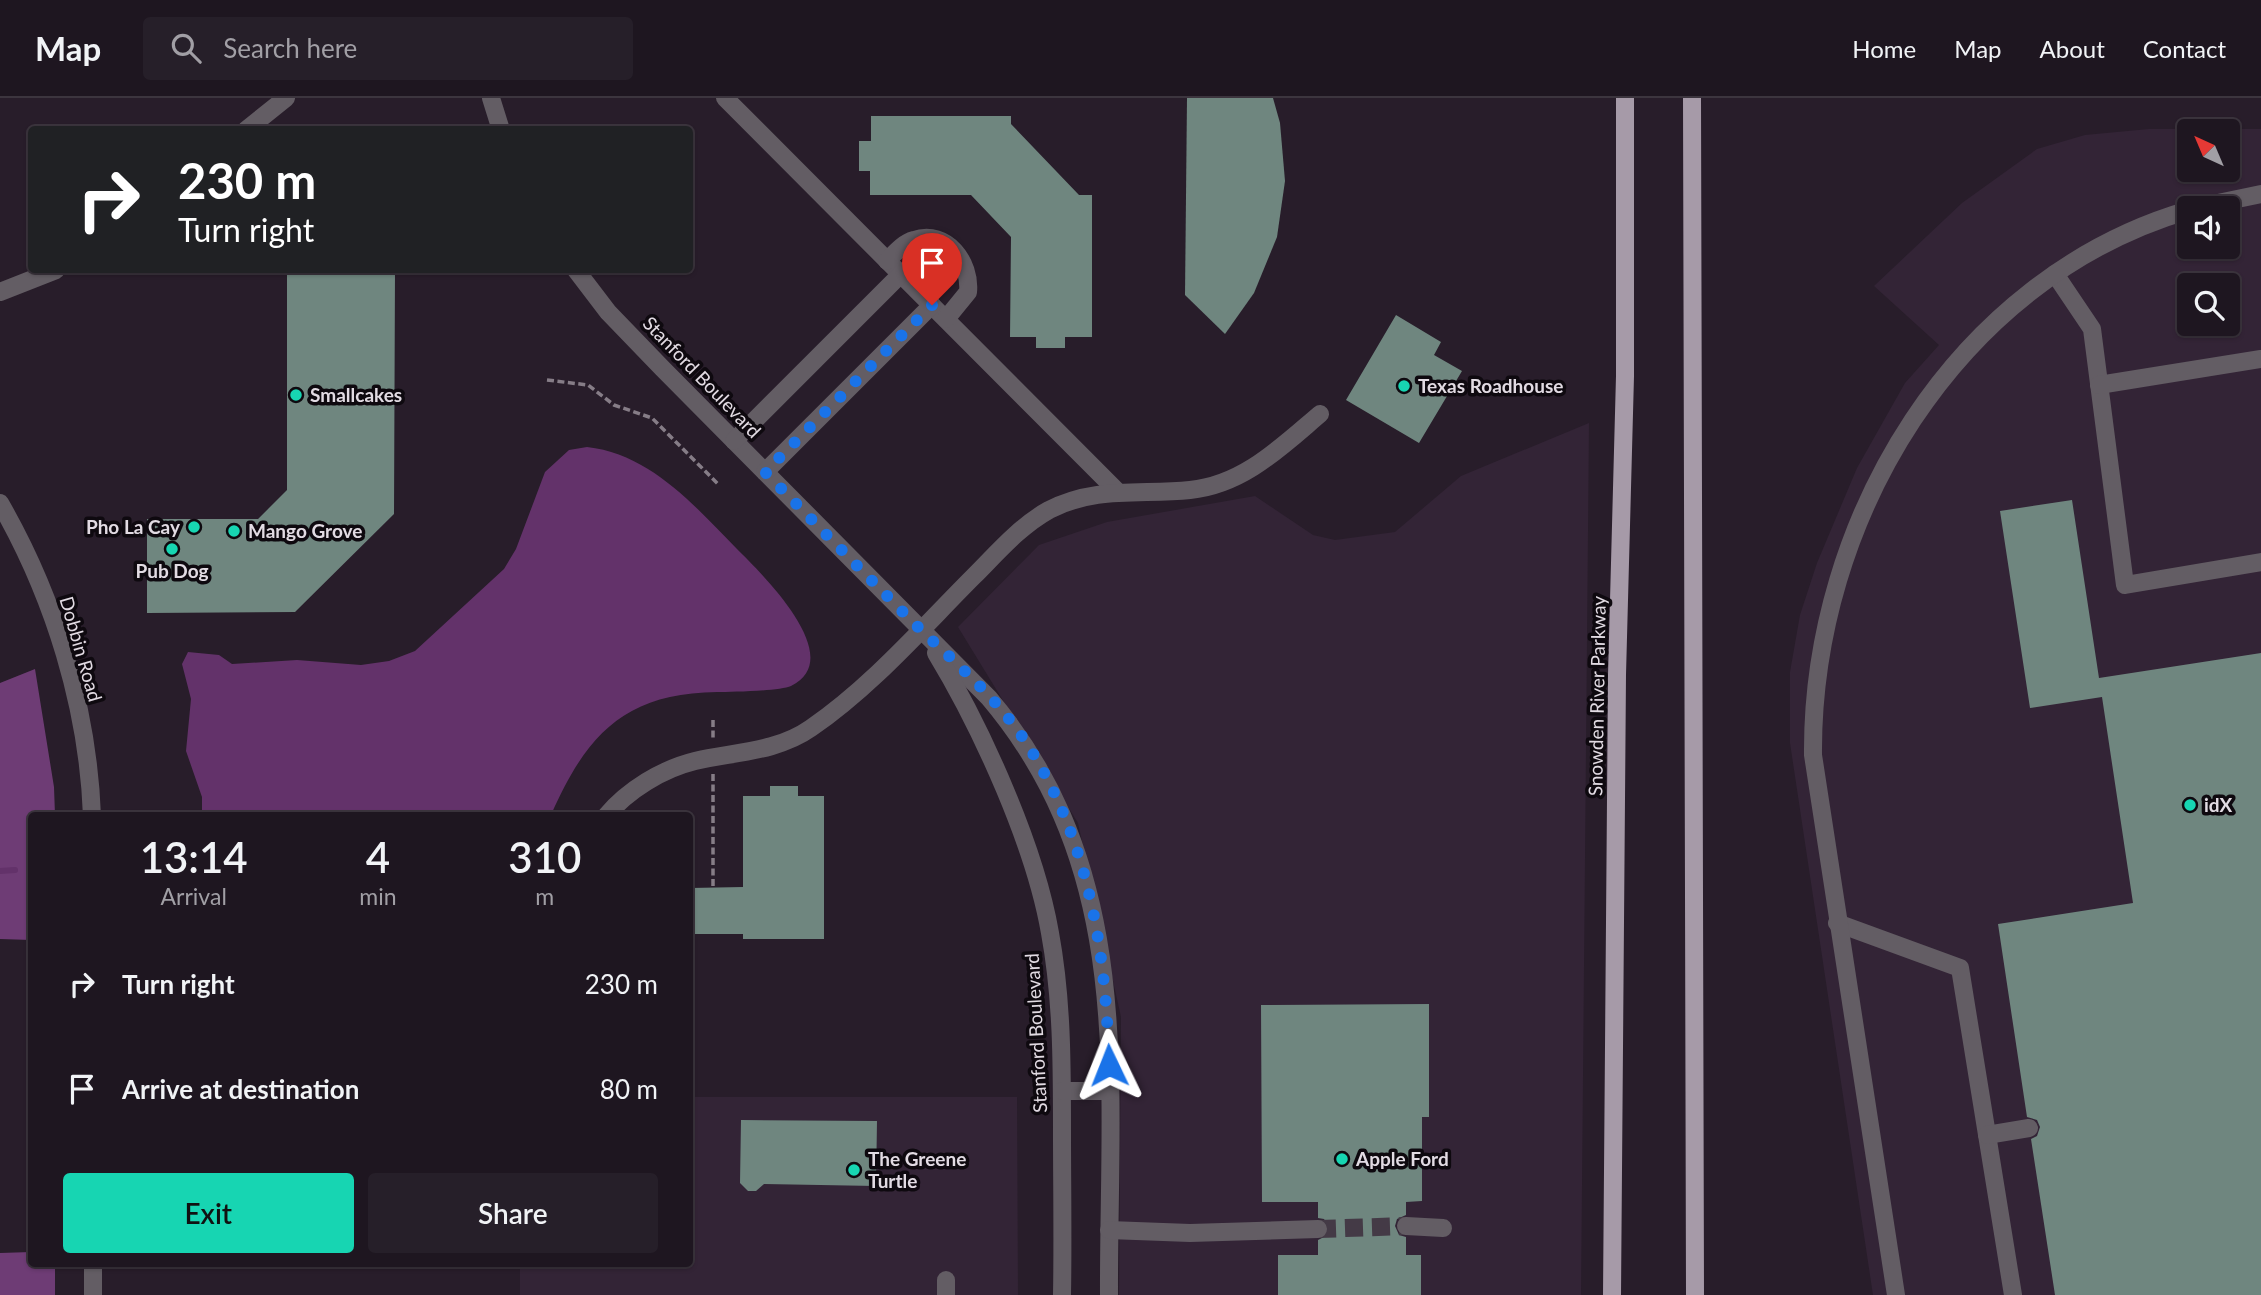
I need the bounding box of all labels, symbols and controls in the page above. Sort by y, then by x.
search box [143,17,633,80]
text: Map [35,28,101,68]
icon: search [167,29,205,67]
text: Search here [223,32,357,64]
text: Home [1852,34,1916,63]
text: Map [1954,34,2002,63]
text: About [2040,34,2105,63]
text: Contact [2143,34,2226,63]
north arrow [2177,119,2240,182]
map controls [2177,119,2240,336]
text: 230 m [178,151,316,209]
icon: right [63,154,154,245]
button: sound [2177,196,2240,259]
text: Turn right [178,210,314,249]
pin [902,233,962,305]
icon: arrive [913,244,951,282]
button: search [2177,273,2240,336]
street label: Stanford Boulevard [639,311,766,442]
place label: Texas Roadhouse [1418,374,1563,397]
marker: Texas Roadhouse [1396,378,1412,394]
place label: Smallcakes [310,383,402,406]
marker: Smallcakes [288,387,304,403]
place label: Pho La Cay [86,515,181,538]
marker: Pho La Cay [186,519,202,535]
place label: Mango Grove [248,519,362,542]
marker: Mango Grove [226,523,242,539]
marker: Pub Dog [164,541,180,557]
place label: Pub Dog [135,559,209,582]
street label: Dobbin Road [55,594,107,704]
street label: Snowden River Parkway [1583,595,1610,796]
place label: idX [2204,793,2233,816]
marker: idX [2182,797,2198,813]
text: 13:14 [140,832,248,882]
text: 4 [366,832,390,882]
text: 310 [508,832,581,882]
text: Arrival [161,882,227,910]
text: min [359,882,397,910]
text: m [535,882,554,910]
street label: Stanford Boulevard [1020,953,1051,1113]
icon: right [63,965,101,1003]
text: Turn right [122,968,235,1000]
text: 230 m [585,968,658,1000]
position arrow [1072,1028,1146,1102]
icon: arrive [63,1070,101,1108]
text: Arrive at destination [122,1073,359,1105]
text: 80 m [600,1073,658,1105]
place label: The Greene Turtle [868,1147,966,1192]
place label: Apple Ford [1355,1147,1449,1170]
marker: Apple Ford [1334,1151,1350,1167]
marker: The Greene Turtle [846,1162,862,1178]
button: Exit [63,1173,354,1253]
button: Share [368,1173,658,1253]

